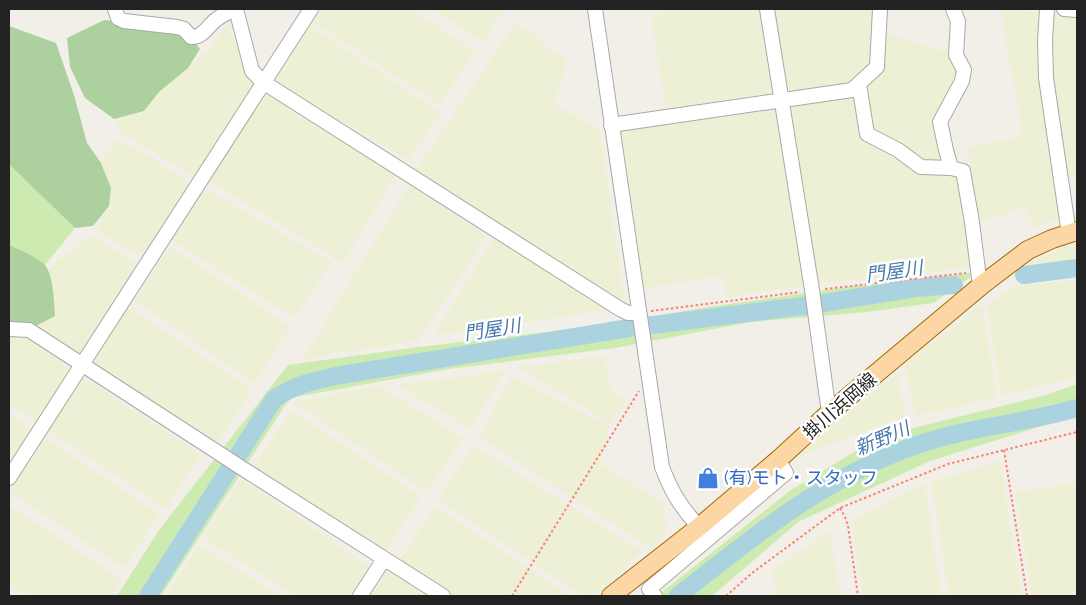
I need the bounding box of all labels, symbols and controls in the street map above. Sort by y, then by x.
water label: 門屋川 [864,256,926,286]
water label: 門屋川 [462,313,524,344]
street label: 掛川浜岡線 [799,368,881,443]
water label: 新野川 [851,416,914,459]
shop icon: (有)モト・スタッフ [695,465,721,491]
place label: (有)モト・スタッフ [724,467,878,488]

